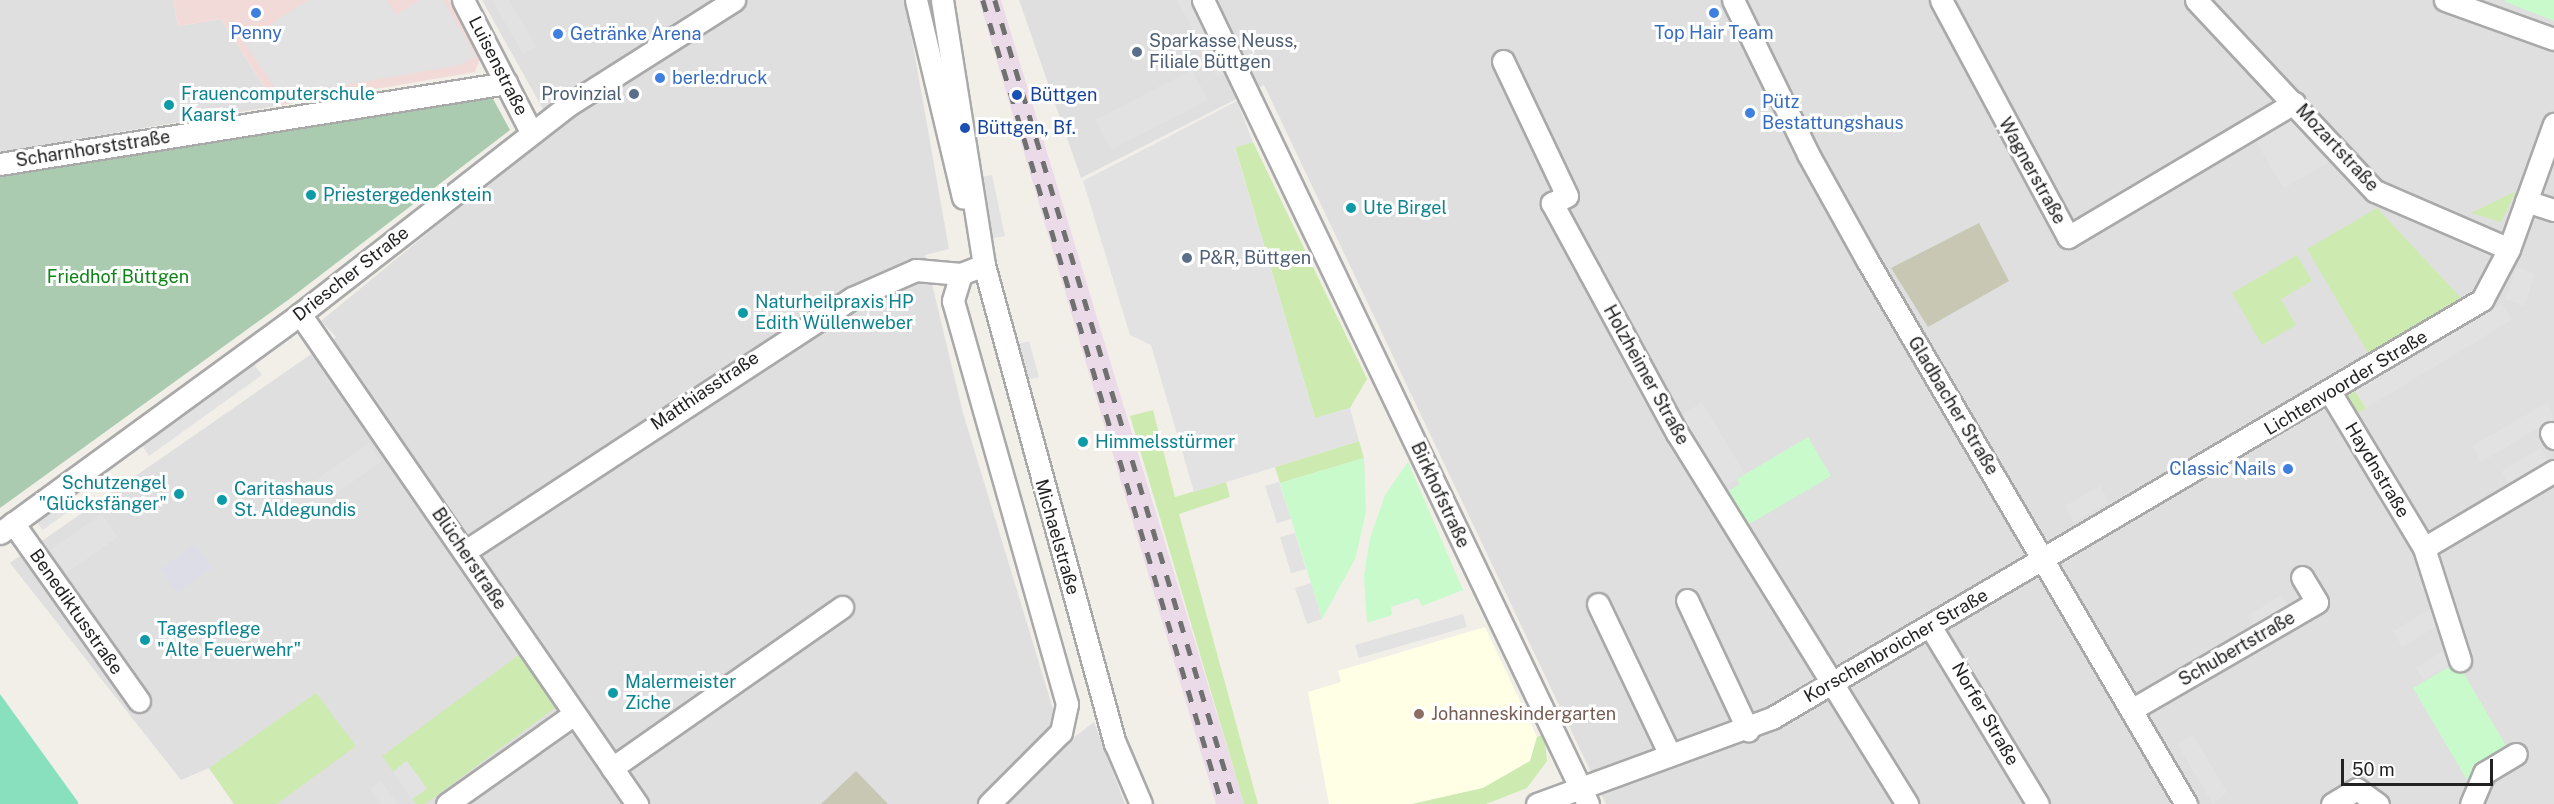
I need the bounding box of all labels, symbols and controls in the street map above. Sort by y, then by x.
marker: Penny [249,6,263,20]
marker: Top Hair Team [1707,6,1721,20]
street label: Luisenstraße [464,13,532,119]
place label: Penny [230,22,282,44]
place label: Top Hair Team [1654,22,1774,44]
place label: Getränke Arena [570,23,701,45]
marker: Getränke Arena [551,27,565,41]
place label: Sparkasse Neuss, Filiale Büttgen [1149,31,1298,74]
marker: Sparkasse Neuss, Filiale Büttgen [1130,45,1144,59]
place label: berle:druck [672,67,767,89]
marker: berle:druck [653,71,667,85]
place label: Provinzial [541,83,622,105]
place label: Frauencomputerschule Kaarst [181,84,375,127]
place label: Büttgen [1030,84,1097,106]
marker: Büttgen [1008,86,1026,104]
marker: Provinzial [627,87,641,101]
place label: Pütz Bestattungshaus [1762,92,1903,134]
marker: Frauencomputerschule Kaarst [162,98,176,112]
street label: Mozartstraße [2291,100,2383,196]
marker: Pütz Bestattungshaus [1743,106,1757,120]
street label: Wagnerstraße [1994,114,2070,228]
place label: Büttgen, Bf. [977,117,1076,139]
marker: Büttgen, Bf. [958,121,972,135]
street label: Scharnhorststraße [14,126,172,172]
place label: Priestergedenkstein [323,184,492,206]
marker: Priestergedenkstein [304,188,318,202]
place label: Ute Birgel [1363,197,1447,219]
marker: Ute Birgel [1344,201,1358,215]
street label: Driescher Straße [289,222,413,326]
place label: P&R, Büttgen [1199,247,1311,269]
marker: P&R, Büttgen [1180,251,1194,265]
park label: Friedhof Büttgen [47,266,189,288]
place label: Naturheilpraxis HP Edith Wüllenweber [755,292,914,334]
street label: Holzheimer Straße [1599,301,1693,449]
marker: Naturheilpraxis HP Edith Wüllenweber [736,306,750,320]
street label: Lichtenvoorder Straße [2261,326,2431,440]
street label: Gladbacher Straße [1903,333,2003,479]
street label: Matthiasstraße [647,347,763,435]
street label: Haydnstraße [2340,418,2414,522]
place label: Himmelsstürmer [1095,431,1235,453]
marker: Himmelsstürmer [1076,435,1090,449]
street label: Birkhofstraße [1406,439,1474,551]
place label: Classic Nails [2169,458,2276,480]
marker: Classic Nails [2281,462,2295,476]
place label: Schutzengel "Glücksfänger" [38,473,167,516]
street label: Michaelstraße [1030,477,1084,597]
place label: Caritashaus St. Aldegundis [234,479,356,522]
marker: Schutzengel "Glücksfänger" [172,487,186,501]
marker: Caritashaus St. Aldegundis [215,493,229,507]
street label: Blücherstraße [427,504,511,614]
street label: Benediktusstraße [25,545,127,679]
street label: Korschenbroicher Straße [1800,584,1992,708]
street label: Schubertstraße [2175,607,2299,691]
place label: Tagespflege "Alte Feuerwehr" [157,619,301,662]
marker: Tagespflege "Alte Feuerwehr" [138,633,152,647]
street label: Norfer Straße [1947,659,2023,769]
place label: Malermeister Ziche [625,672,736,714]
marker: Malermeister Ziche [606,686,620,700]
place label: Johanneskindergarten [1431,703,1616,725]
marker: Johanneskindergarten [1412,707,1426,721]
scale bar [2344,747,2496,785]
text: 50 m [2352,759,2395,780]

